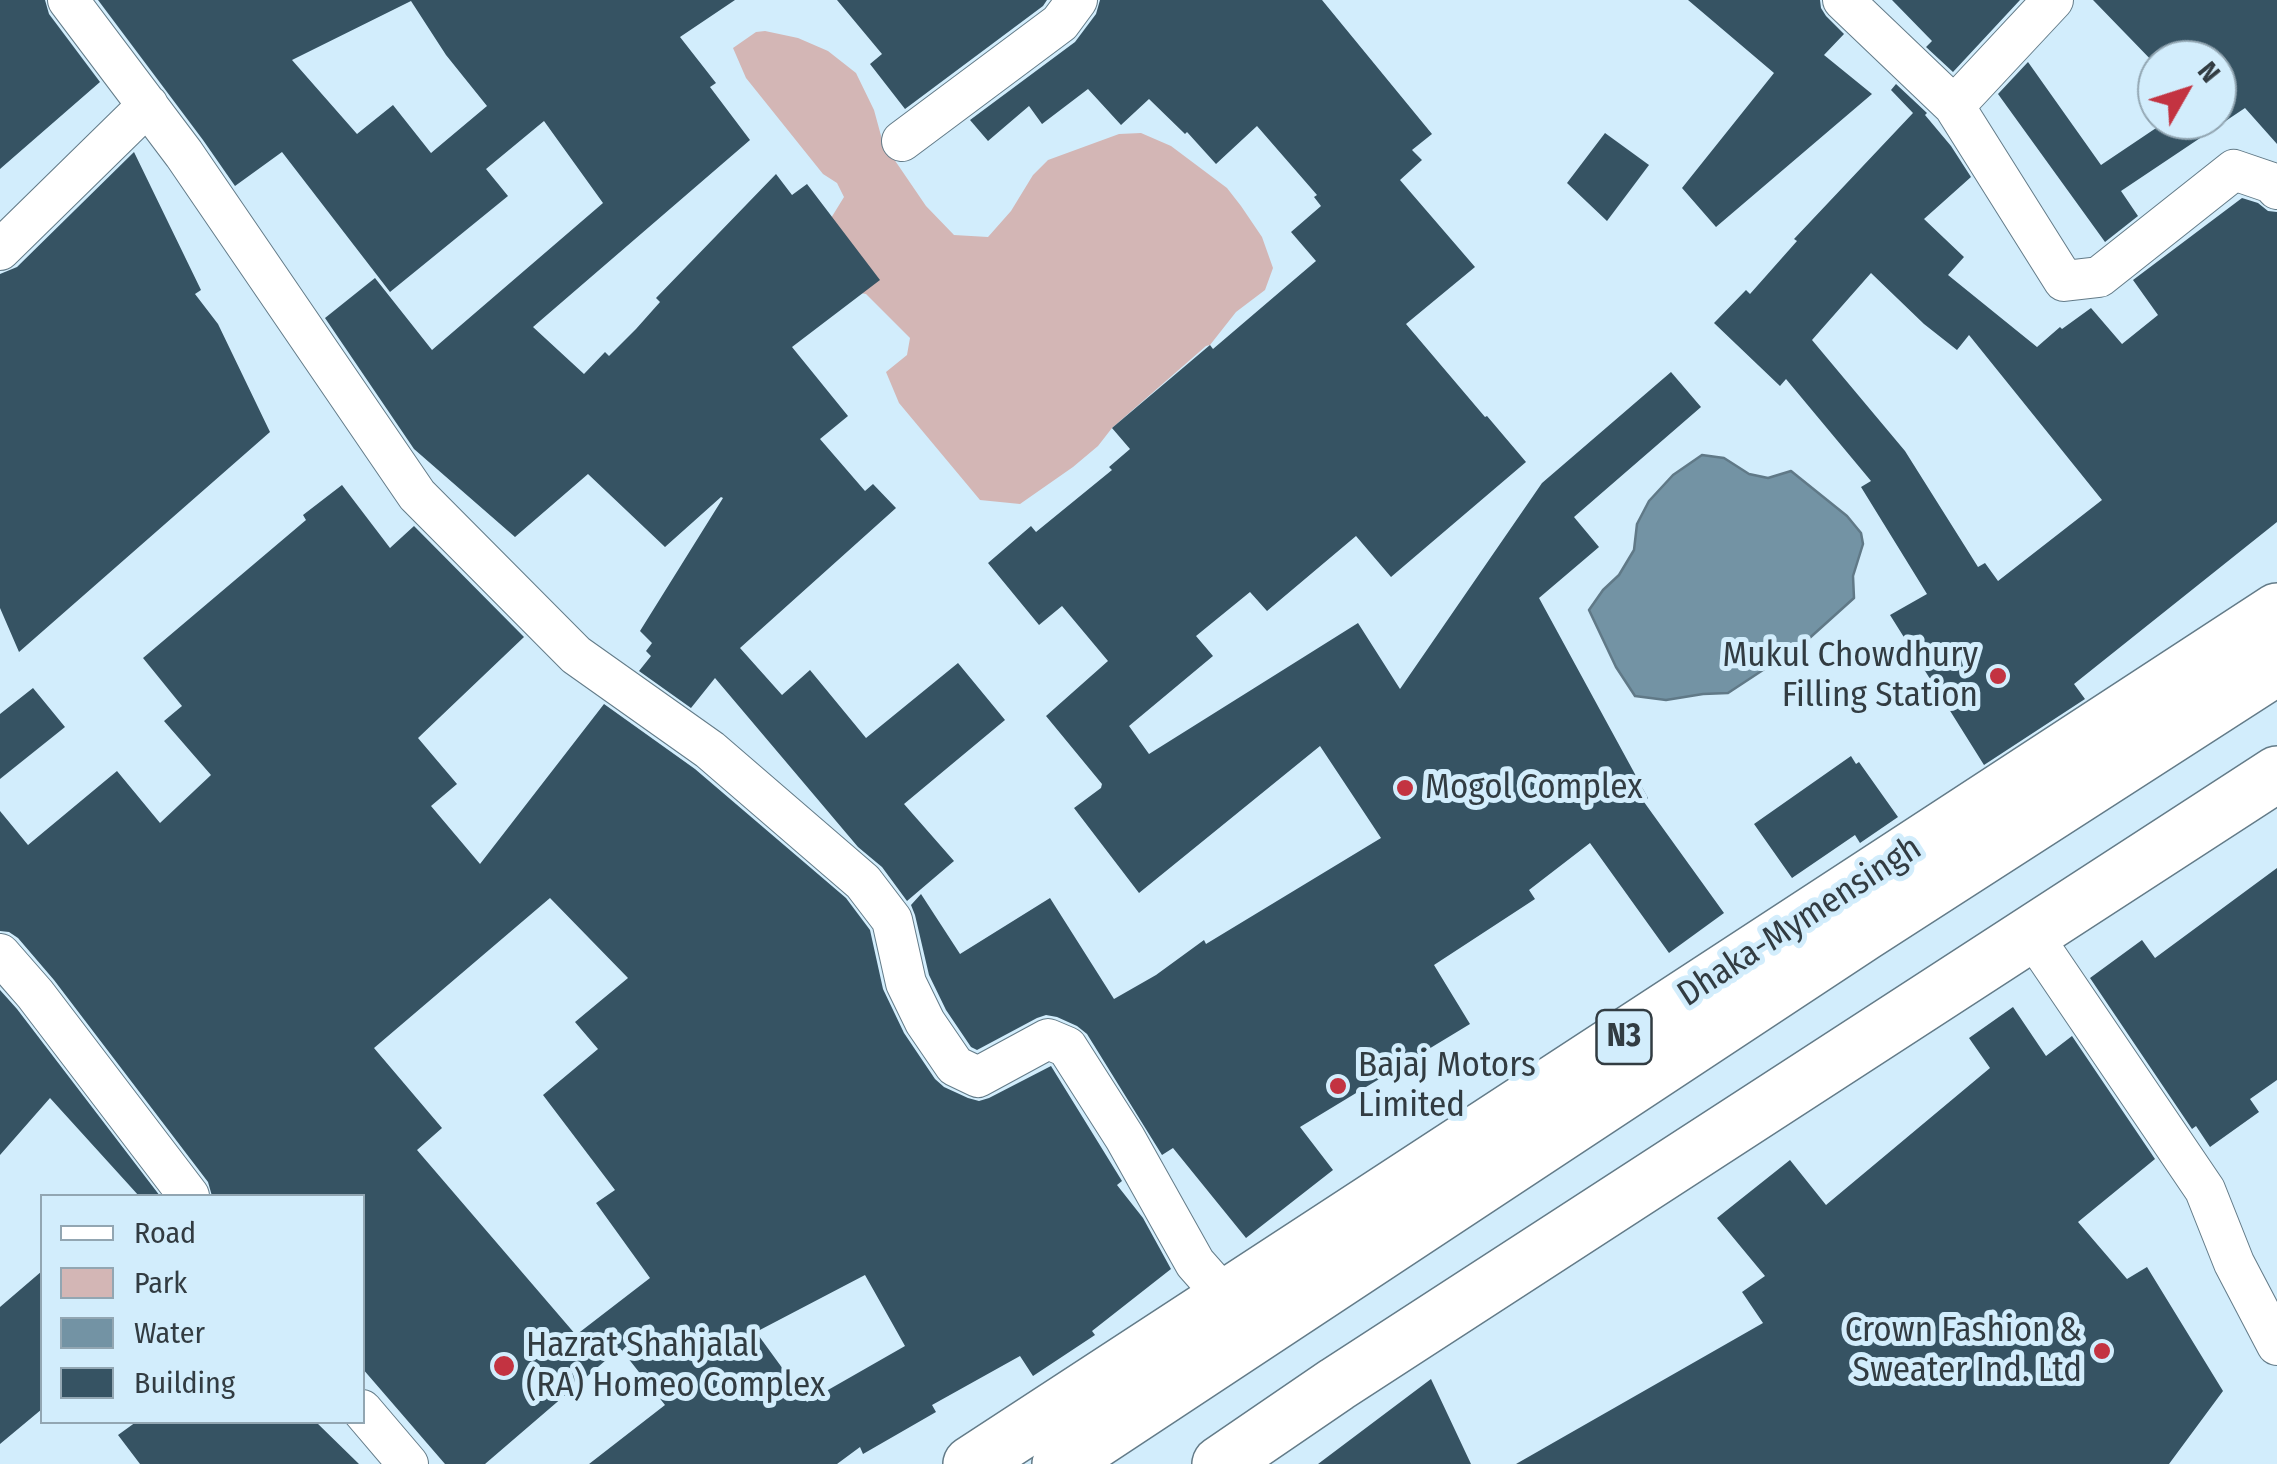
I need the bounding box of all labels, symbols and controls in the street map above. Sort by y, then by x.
north arrow [2137,40,2237,140]
text: N [2191,55,2227,89]
place label: Mukul Chowdhury Filling Station [1722,635,1978,717]
marker: Mukul Chowdhury Filling Station [1987,665,2009,687]
place label: Mogol Complex [1425,767,1642,809]
marker: Mogol Complex [1394,777,1416,799]
street label: Dhaka-Mymensingh [1670,828,1930,1016]
road number: N3 [1596,1010,1652,1064]
place label: Bajaj Motors Limited [1358,1045,1536,1127]
marker: Bajaj Motors Limited [1327,1075,1349,1097]
legend [40,1194,365,1424]
text: Road [134,1215,196,1251]
text: Park [134,1265,187,1301]
place label: Crown Fashion & Sweater Ind. Ltd [1845,1310,2082,1392]
text: Water [134,1315,205,1351]
place label: Hazrat Shahjalal (RA) Homeo Complex [526,1325,825,1407]
marker: Crown Fashion & Sweater Ind. Ltd [2091,1340,2113,1362]
marker: Hazrat Shahjalal (RA) Homeo Complex [491,1353,517,1379]
text: Building [134,1365,235,1401]

